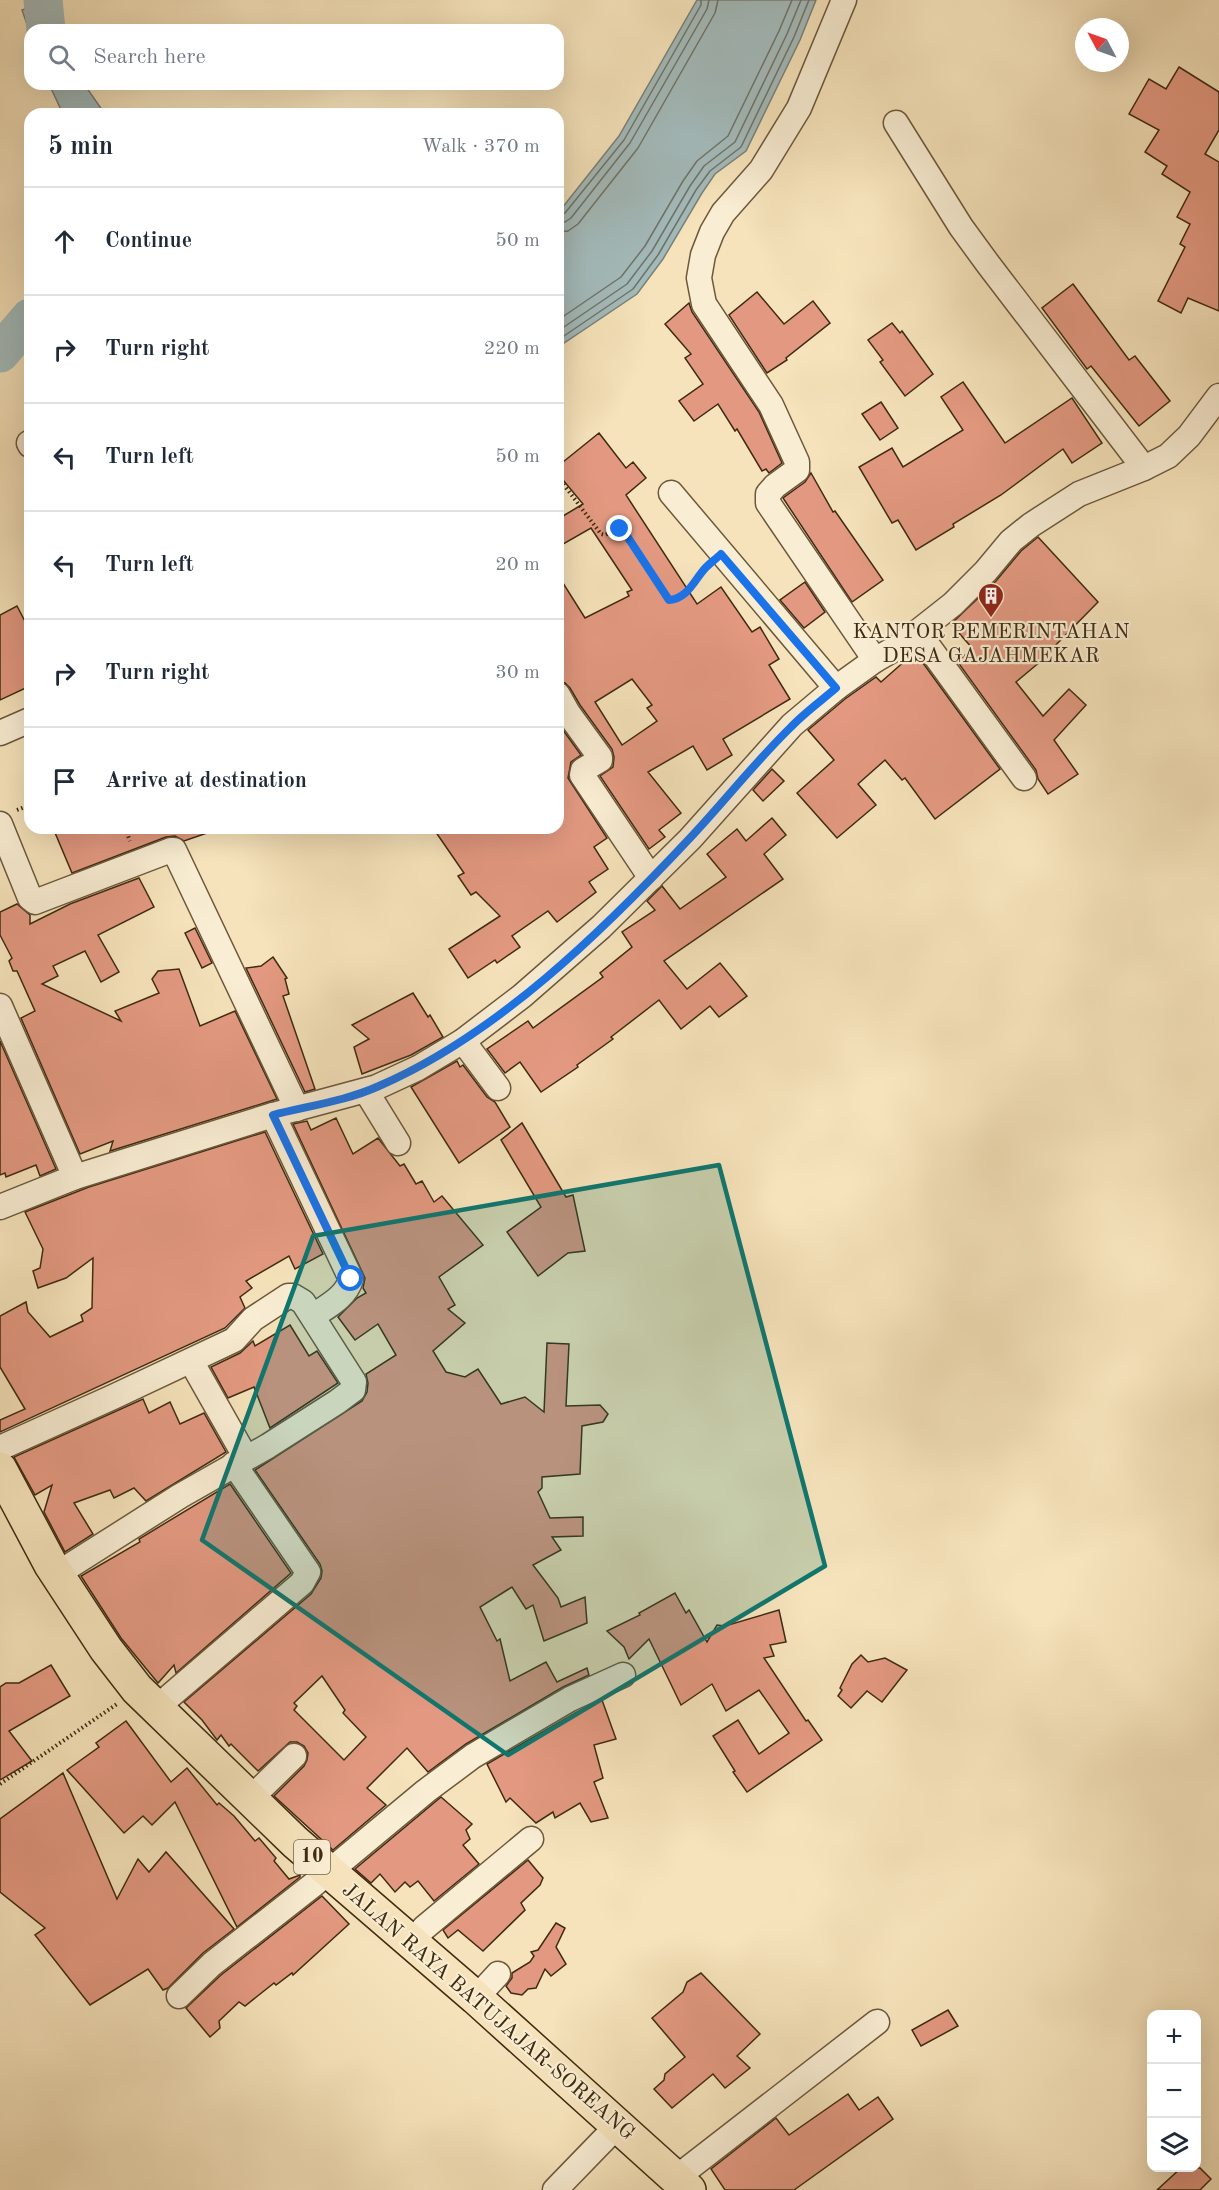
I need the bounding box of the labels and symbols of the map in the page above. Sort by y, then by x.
north arrow [1075,18,1129,72]
route end [606,515,632,541]
building icon: KANTOR PEMERINTAHAN DESA GAJAHMEKAR [976,581,1006,619]
place label: KANTOR PEMERINTAHAN DESA GAJAHMEKAR [852,622,1130,667]
route start [337,1265,363,1291]
road number: 10 [294,1840,330,1874]
street label: JALAN RAYA BATUJAJAR-SOREANG [338,1879,638,2145]

